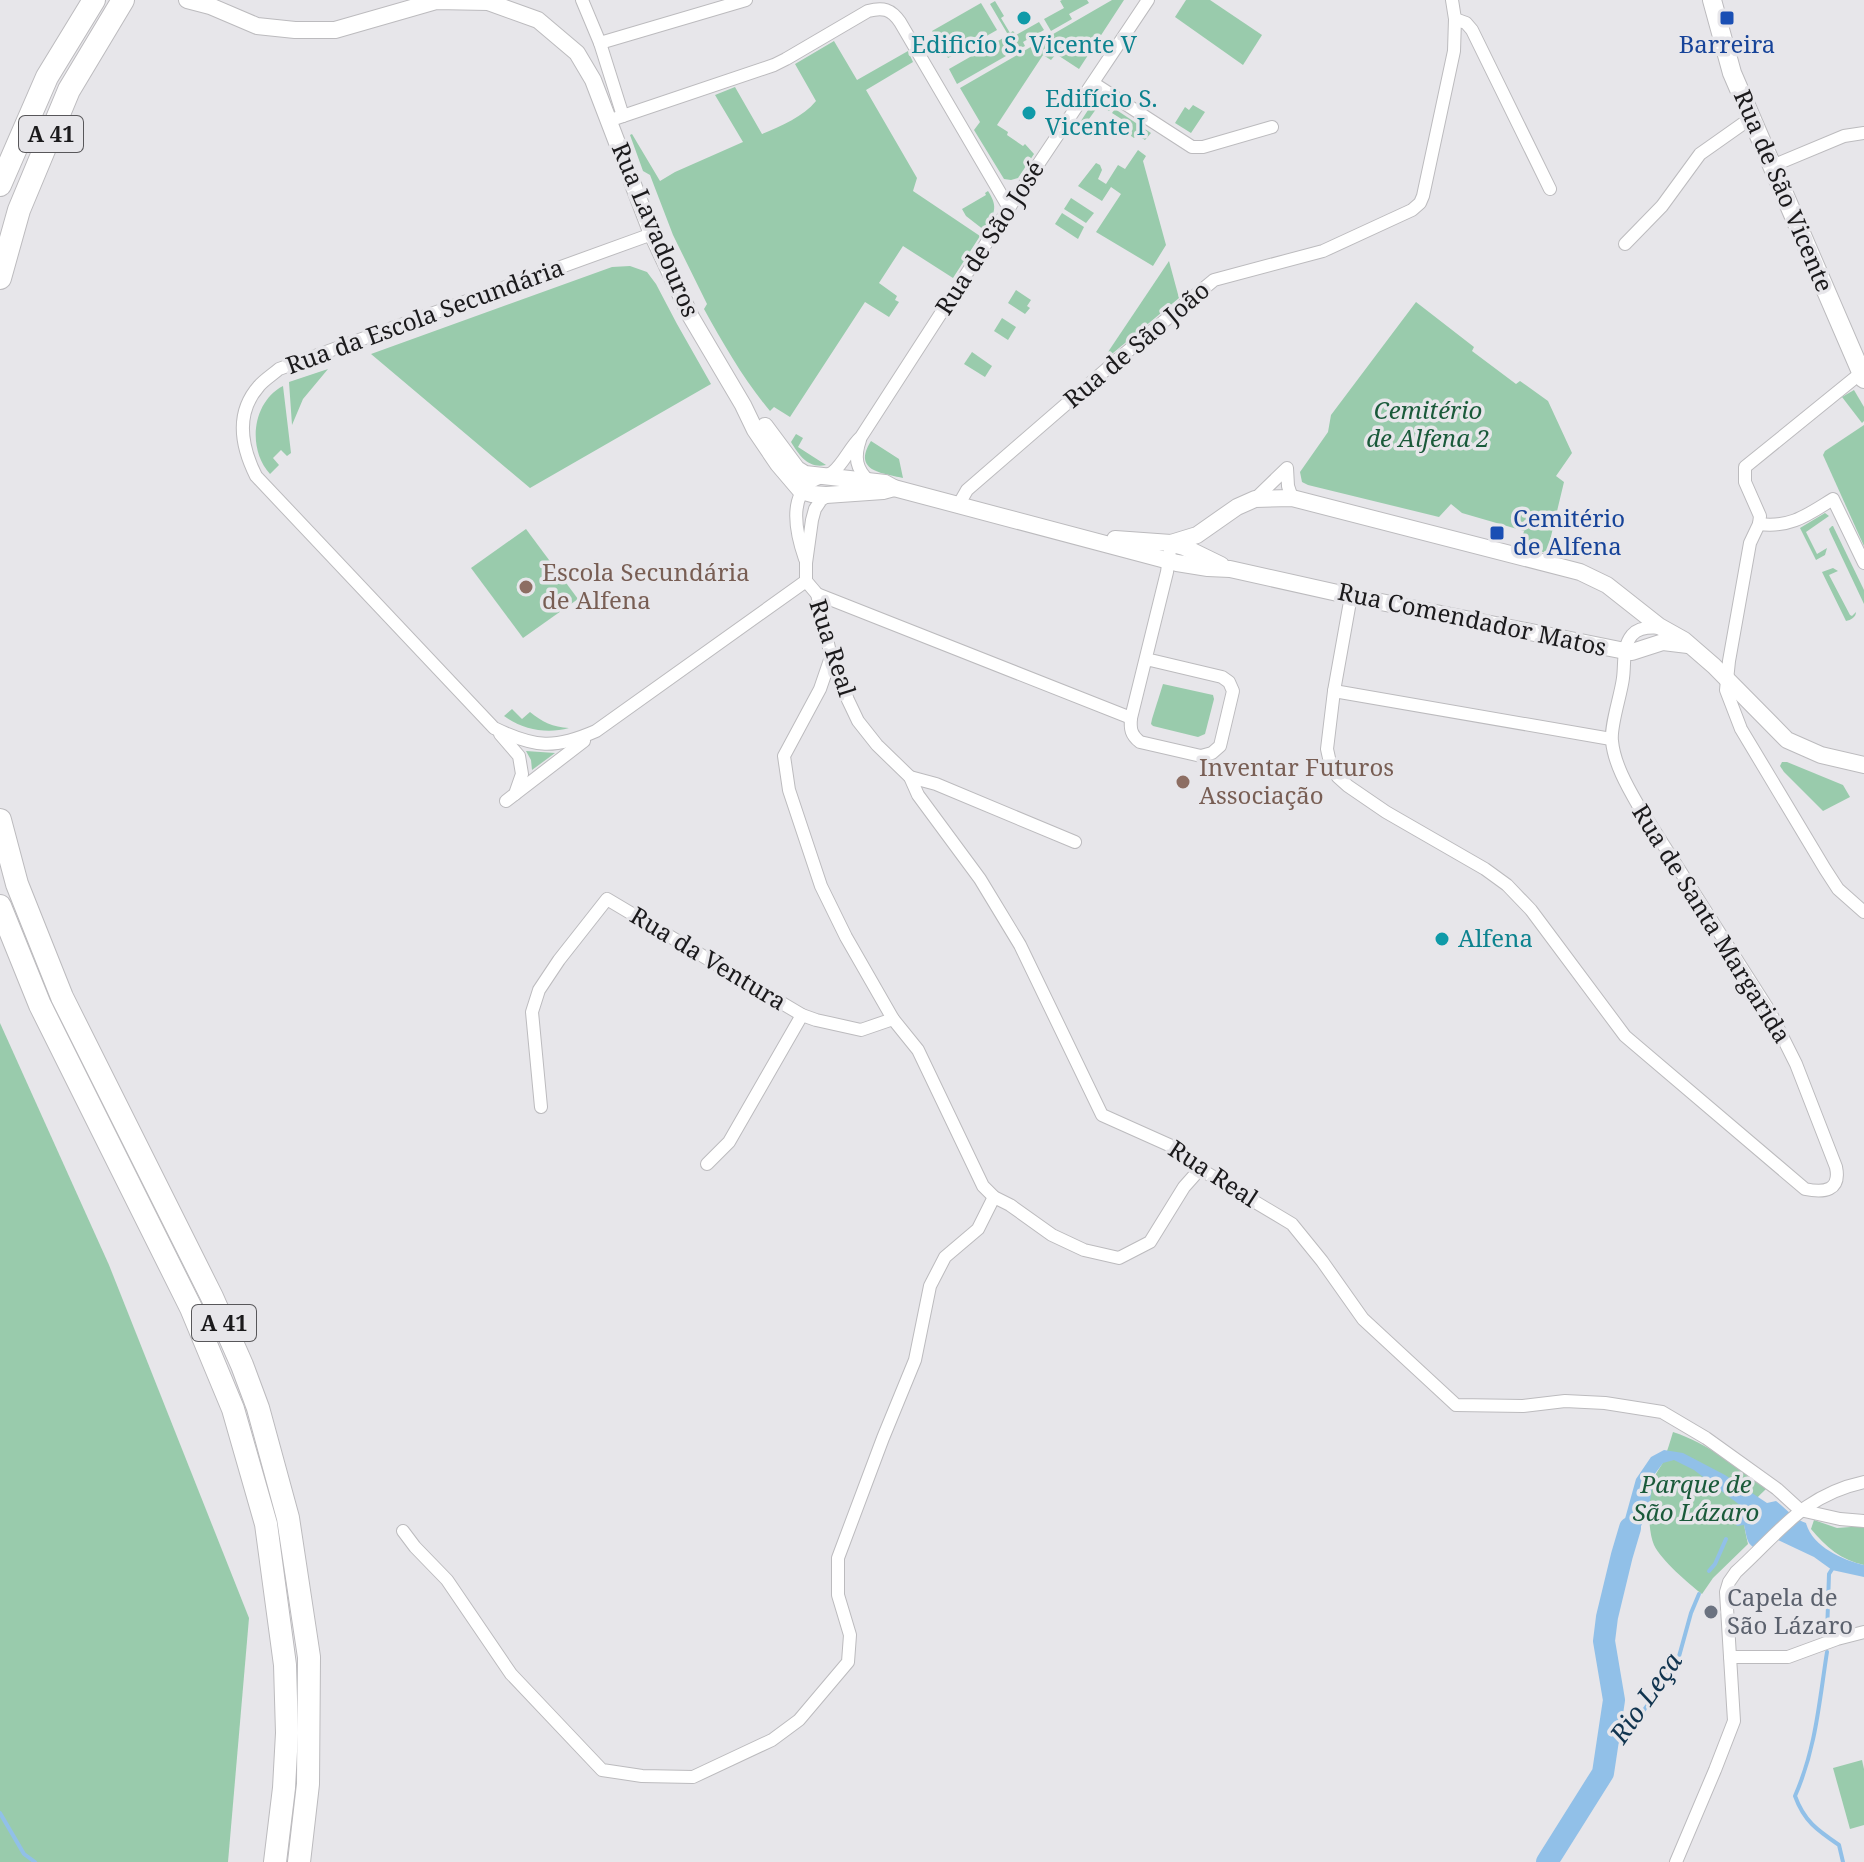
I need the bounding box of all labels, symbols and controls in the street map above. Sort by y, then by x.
marker: Edificío S. Vicente V [1015,9,1033,27]
marker: Barreira [1718,9,1736,27]
place label: Edificío S. Vicente V [911,27,1138,60]
place label: Barreira [1679,27,1775,60]
place label: Edifício S. Vicente I [1045,81,1158,142]
street label: Rua de São Vicente [1727,84,1842,297]
marker: Edifício S. Vicente I [1020,104,1038,122]
road number: A 41 [19,116,83,152]
street label: Rua Lavadouros [605,137,708,322]
street label: Rua de São José [927,154,1051,321]
street label: Rua da Escola Secundária [281,250,568,381]
street label: Rua de São João [1056,273,1216,415]
park label: Cemitério de Alfena 2 [1366,393,1490,454]
place label: Cemitério de Alfena [1513,501,1625,562]
marker: Cemitério de Alfena [1488,524,1506,542]
place label: Escola Secundária de Alfena [542,555,750,616]
street label: Rua Comendador Matos [1335,574,1610,663]
marker: Escola Secundária de Alfena [517,578,535,596]
street label: Rua Real [802,595,865,701]
place label: Inventar Futuros Associação [1199,750,1394,811]
marker: Inventar Futuros Associação [1174,773,1192,791]
street label: Rua de Santa Margarida [1625,798,1799,1049]
street label: Rua da Ventura [625,898,793,1017]
place label: Alfena [1458,921,1533,954]
marker: Alfena [1433,930,1451,948]
street label: Rua Real [1163,1132,1265,1214]
road number: A 41 [192,1305,256,1341]
park label: Parque de São Lázaro [1633,1467,1759,1528]
place label: Capela de São Lázaro [1727,1580,1853,1641]
marker: Capela de São Lázaro [1702,1603,1720,1621]
water label: Rio Leça [1600,1645,1690,1751]

